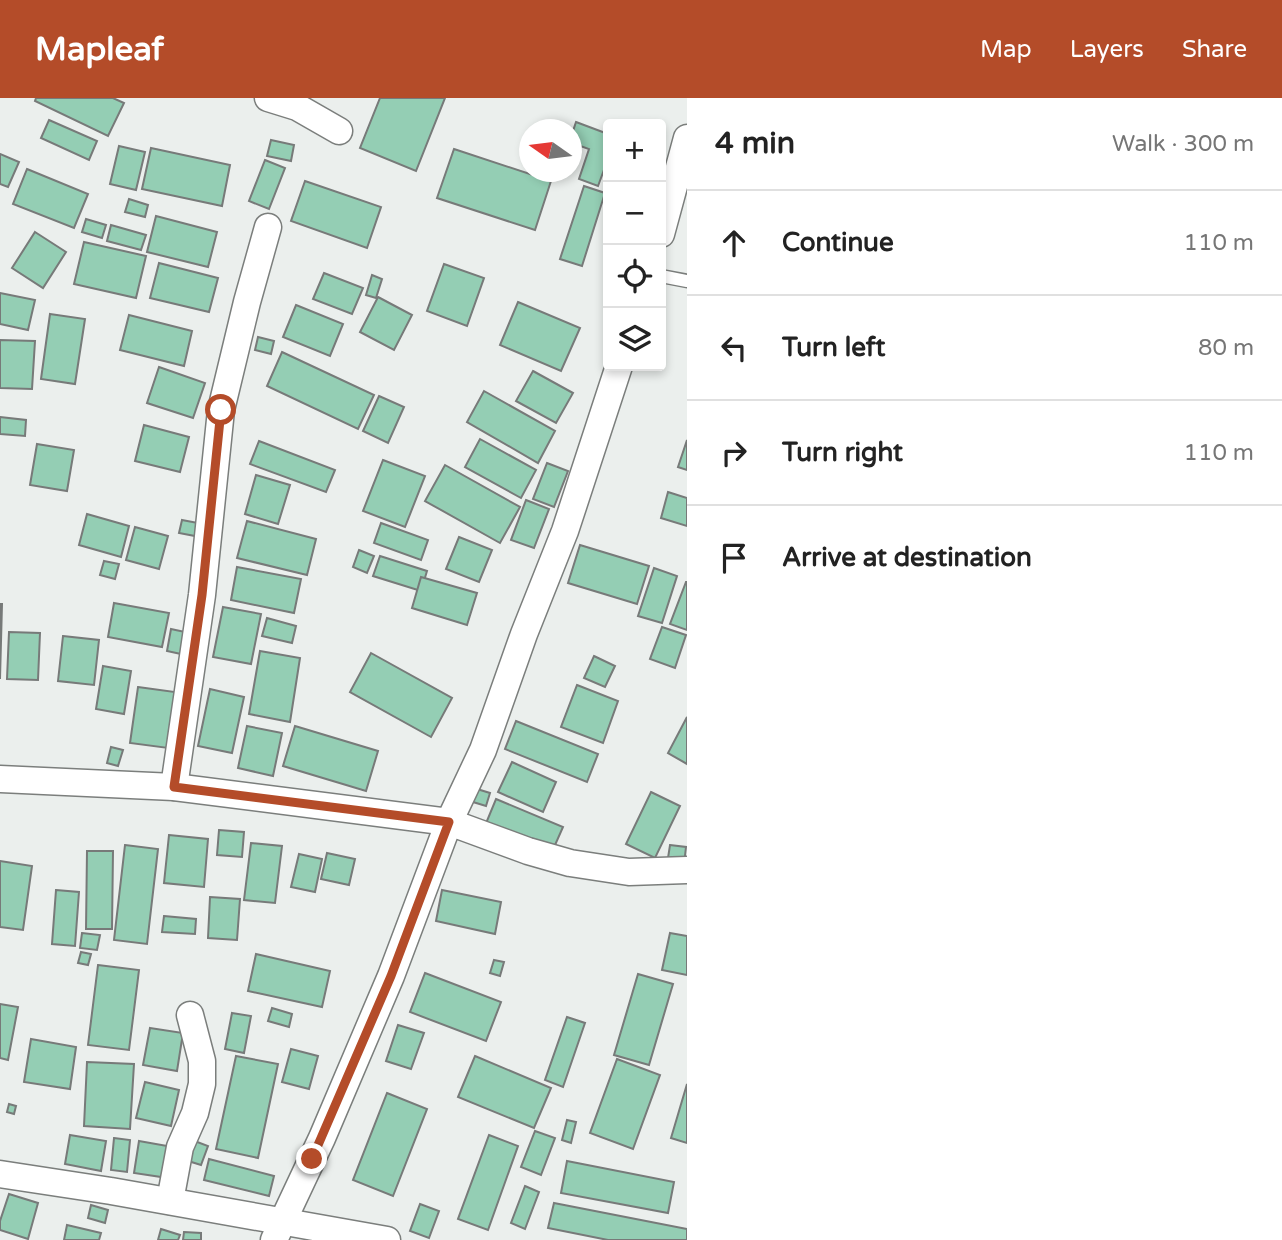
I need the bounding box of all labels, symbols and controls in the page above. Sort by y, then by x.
text: Mapleaf [35,30,164,69]
text: Map [980,35,1032,64]
text: Layers [1070,35,1144,64]
text: Share [1182,35,1247,64]
north arrow [519,119,582,182]
map controls [603,119,666,371]
button: + [603,119,666,182]
text: 4 min [715,125,795,162]
text: Walk · 300 m [1112,130,1254,158]
button: − [603,182,666,245]
icon: ahead [715,224,753,262]
text: Continue [782,227,894,258]
text: 110 m [1184,229,1254,257]
button: locate [603,245,666,308]
button: layers [603,308,666,371]
icon: left [715,329,753,367]
text: Turn left [782,332,885,363]
text: 80 m [1198,334,1254,362]
route start [205,394,236,425]
icon: right [715,434,753,472]
text: Turn right [782,437,903,468]
text: 110 m [1184,439,1254,467]
icon: arrive [715,539,753,577]
text: Arrive at destination [782,542,1032,573]
route end [296,1143,327,1174]

